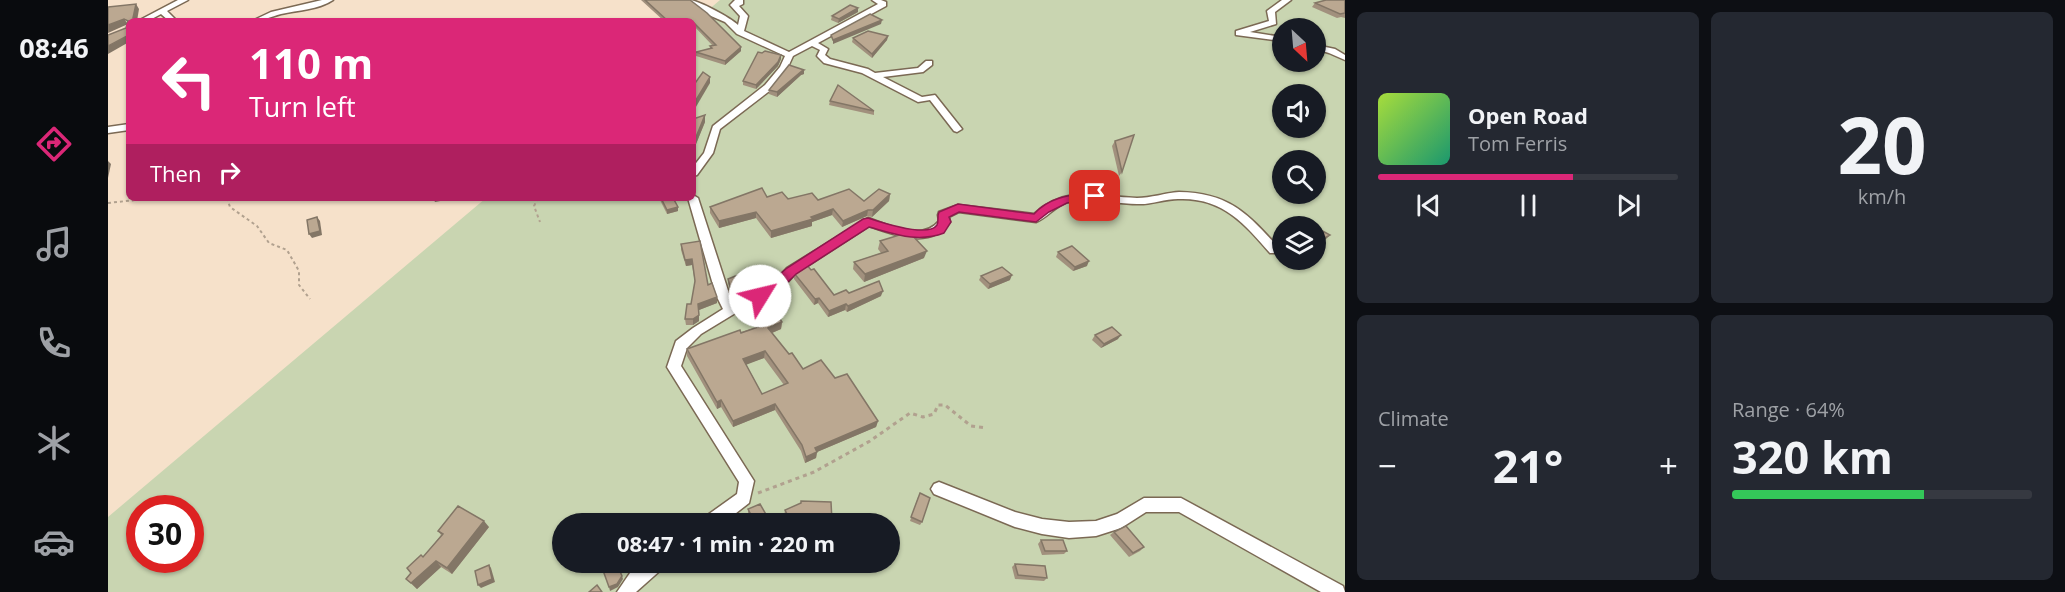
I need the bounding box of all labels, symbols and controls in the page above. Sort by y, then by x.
north arrow [1272,18,1326,72]
map controls [1272,18,1326,270]
text: 08:46 [19,29,89,66]
text: 110 m [249,34,373,91]
icon: left [150,42,228,120]
button: sound [1272,84,1326,138]
text: Turn left [249,88,356,125]
text: 20 [1837,91,1927,197]
text: Open Road [1468,100,1588,130]
icon: directions [33,123,75,165]
text: Tom Ferris [1468,130,1567,157]
button: search [1272,150,1326,204]
icon: right [213,156,246,189]
text: Then [150,158,201,188]
pin [1069,170,1120,221]
icon: arrive [1078,179,1111,212]
text: km/h [1858,183,1906,210]
icon: previous [1412,189,1445,222]
icon: pause [1512,189,1545,222]
icon: next [1612,189,1645,222]
button: layers [1272,216,1326,270]
icon: music [33,223,75,265]
position arrow [728,264,792,328]
icon: phone [33,322,75,364]
text: Range · 64% [1732,396,1845,423]
text: Climate [1378,405,1449,432]
icon: climate [33,422,75,464]
text: 320 km [1732,426,1893,487]
text: 21° [1493,435,1563,496]
text: − [1378,443,1397,488]
text: + [1659,443,1678,488]
speed limit sign: 30 [126,495,204,573]
icon: car [33,521,75,563]
text: 08:47 · 1 min · 220 m [617,528,835,558]

